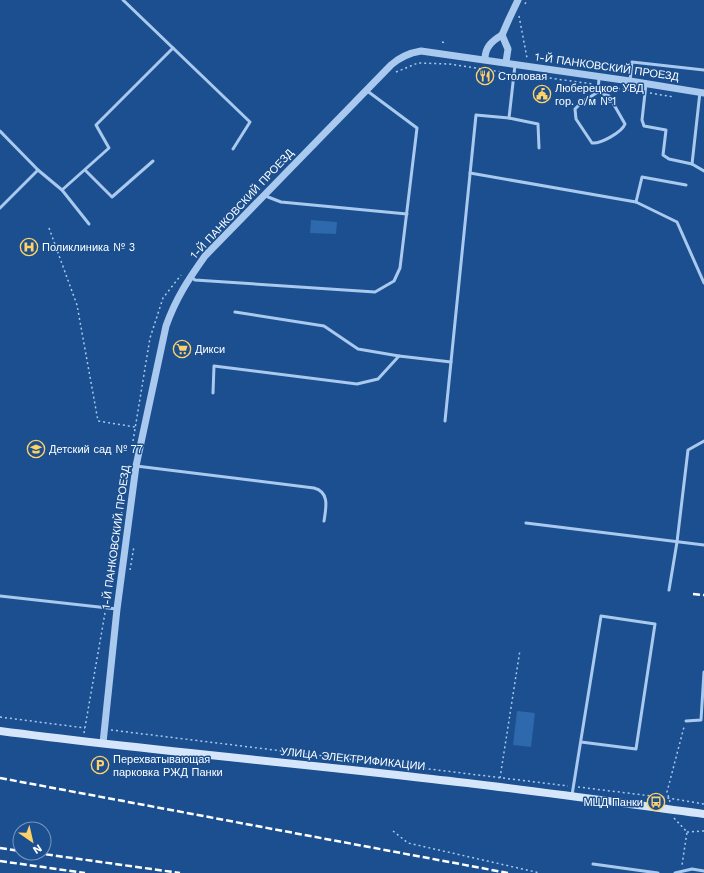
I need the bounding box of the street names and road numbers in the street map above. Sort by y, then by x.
street label: 1-Й ПАНКОВСКИЙ ПРОЕЗД [534,50,680,84]
street label: 1-Й ПАНКОВСКИЙ ПРОЕЗД [188,146,297,262]
street label: 1-Й ПАНКОВСКИЙ ПРОЕЗД [99,464,133,610]
street label: УЛИЦА ЭЛЕКТРИФИКАЦИИ [280,745,426,773]

